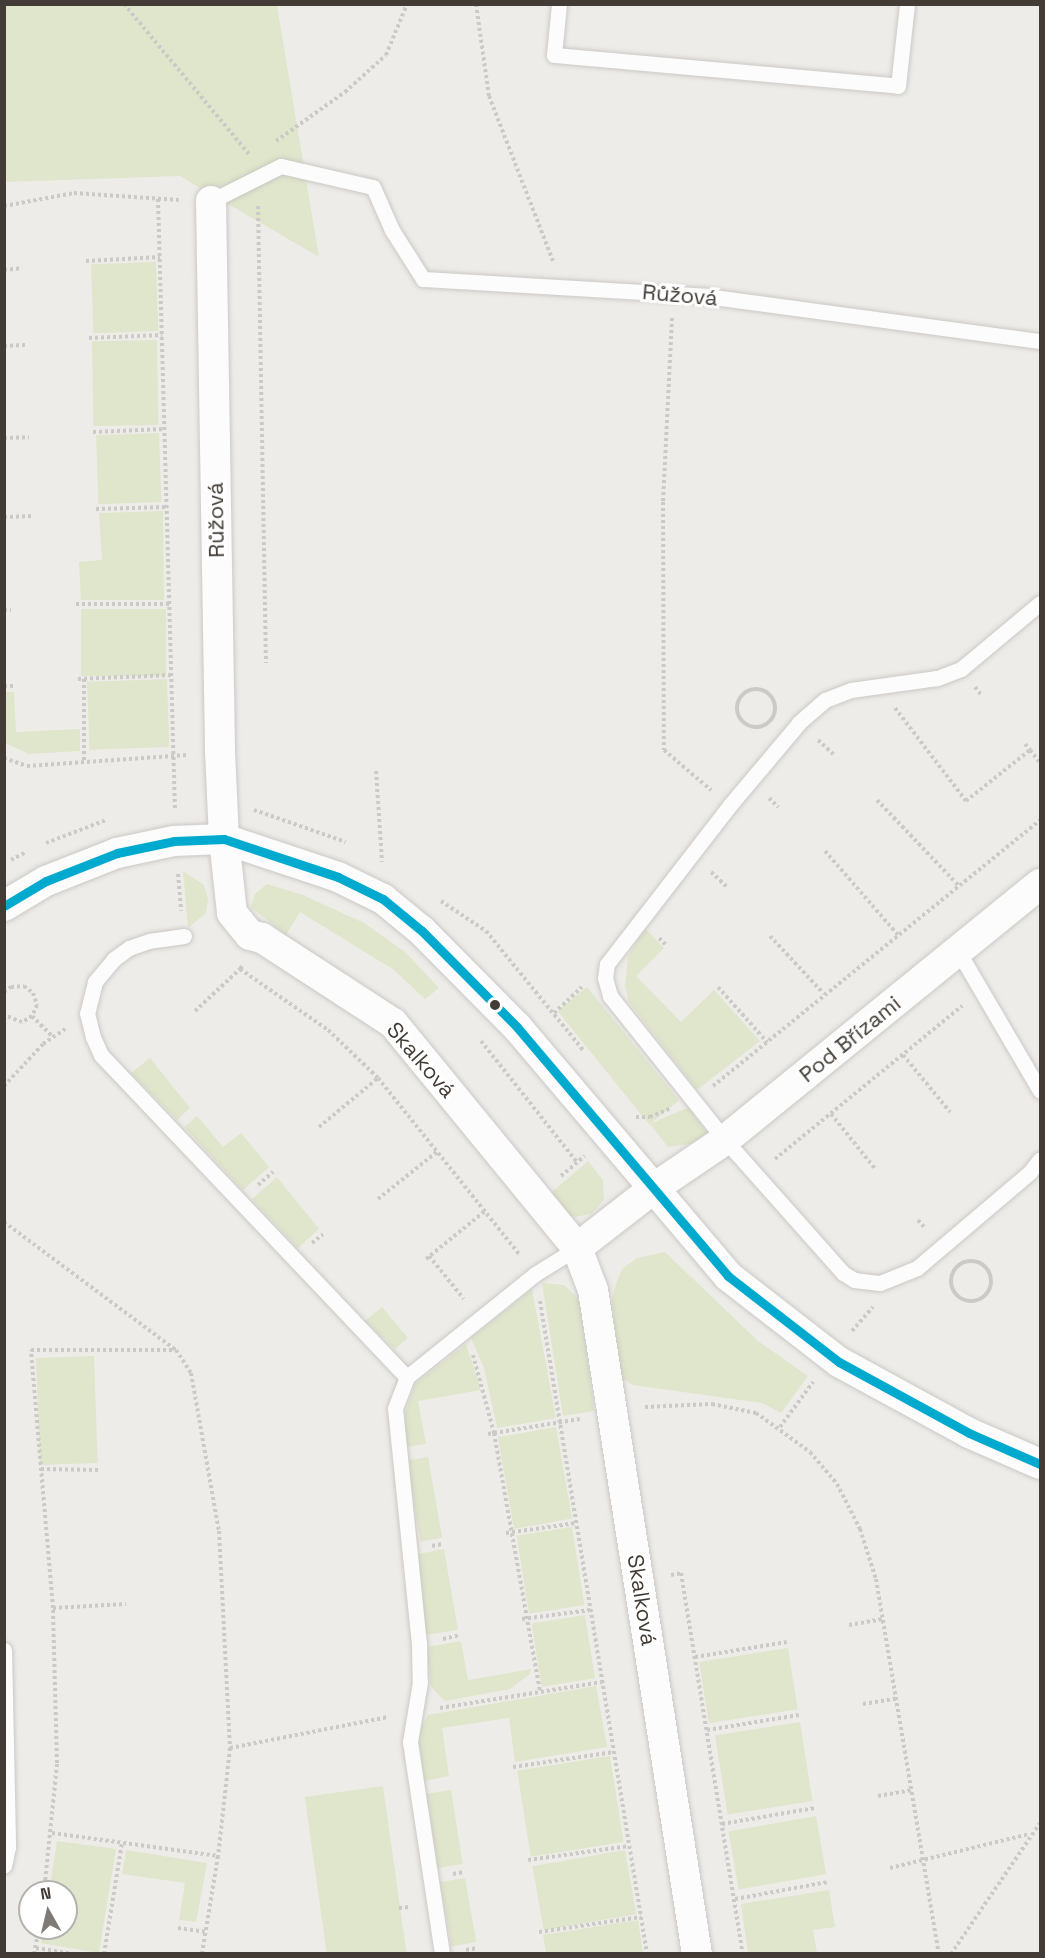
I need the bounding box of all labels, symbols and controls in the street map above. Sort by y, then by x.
street label: Růžová [641,279,719,311]
street label: Růžová [202,482,230,558]
street label: Pod Břízami [794,990,906,1088]
unlabelled marker [489,999,501,1011]
street label: Skalková [381,1017,461,1103]
street label: Skalková [622,1553,662,1647]
north arrow [18,1880,78,1940]
text: N [39,1883,52,1905]

